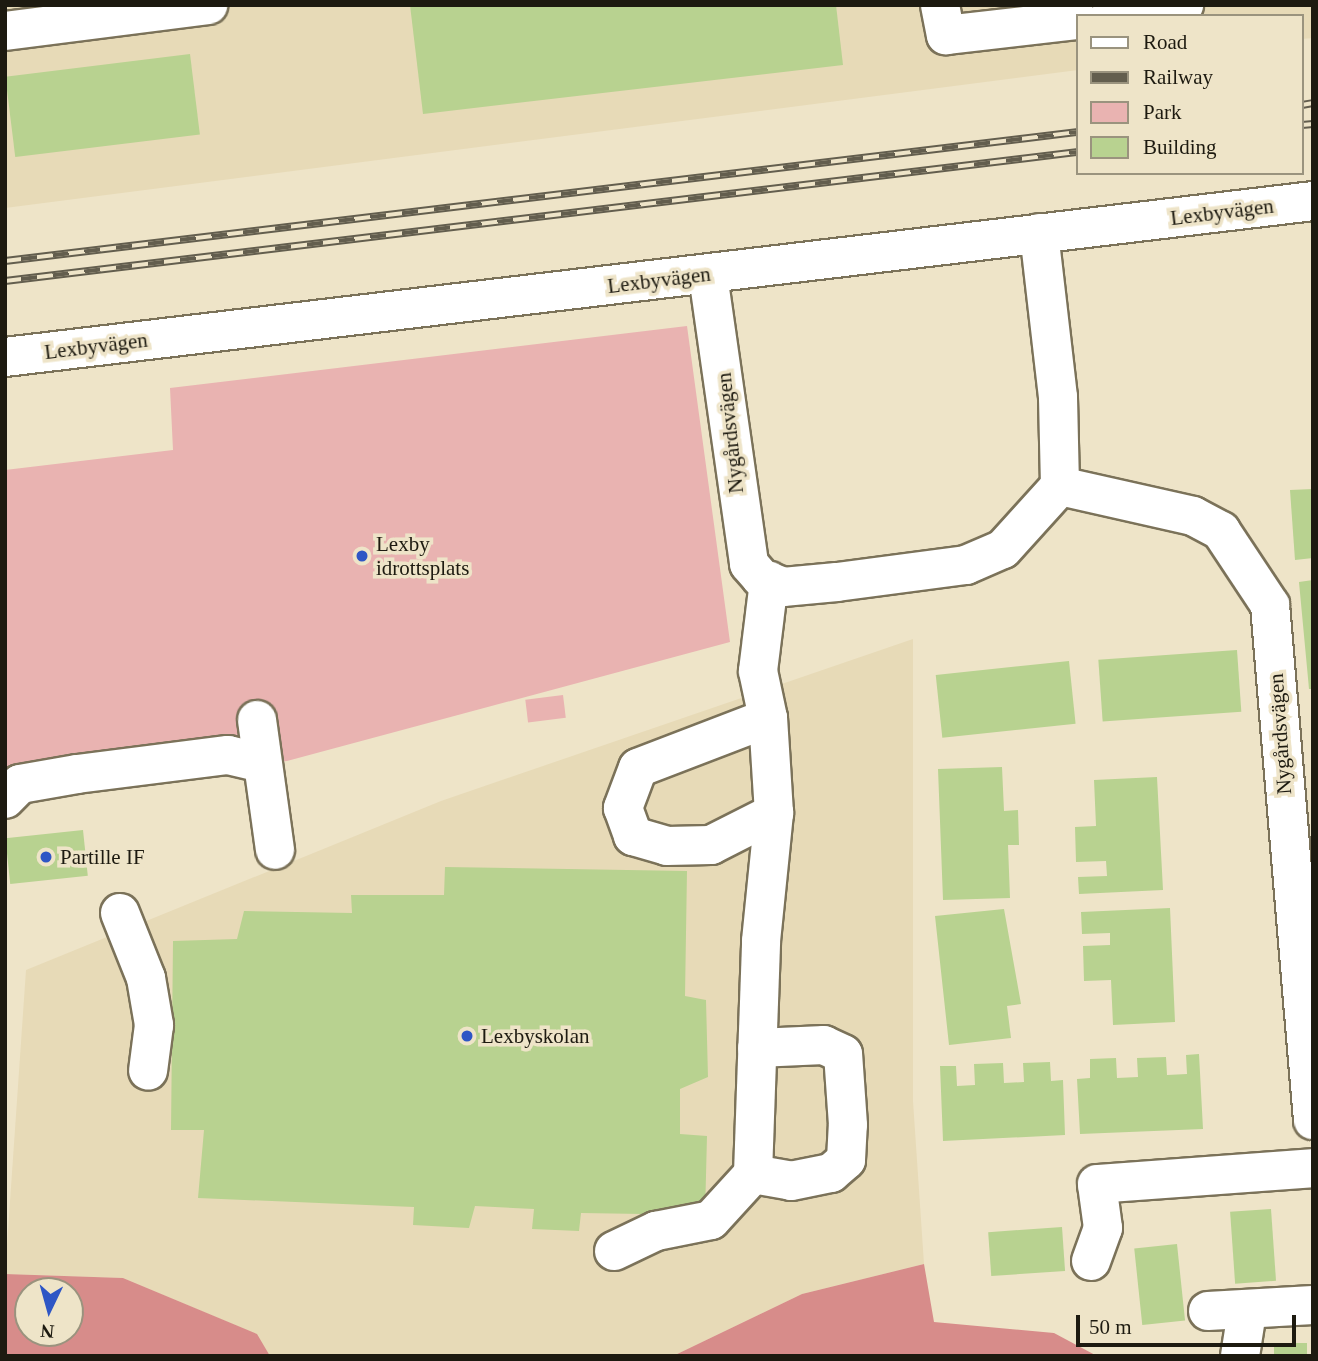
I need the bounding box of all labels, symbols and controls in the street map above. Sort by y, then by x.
legend [1076,14,1304,175]
text: Road [1143,30,1187,54]
text: Railway [1143,65,1213,89]
text: Park [1143,100,1182,124]
text: Building [1143,135,1217,159]
street label: Lexbyvägen [1169,193,1275,231]
street label: Lexbyvägen [606,261,712,299]
street label: Lexbyvägen [43,327,149,365]
street label: Nygårdsvägen [711,371,749,495]
place label: Lexby idrottsplats [376,531,469,581]
marker: Lexby idrottsplats [354,548,370,564]
street label: Nygårdsvägen [1263,673,1297,795]
place label: Partille IF [60,844,145,870]
marker: Partille IF [38,849,54,865]
place label: Lexbyskolan [481,1023,589,1049]
marker: Lexbyskolan [459,1028,475,1044]
north arrow [14,1277,84,1347]
scale bar [1080,1302,1300,1346]
text: 50 m [1089,1315,1132,1339]
text: N [40,1320,55,1342]

